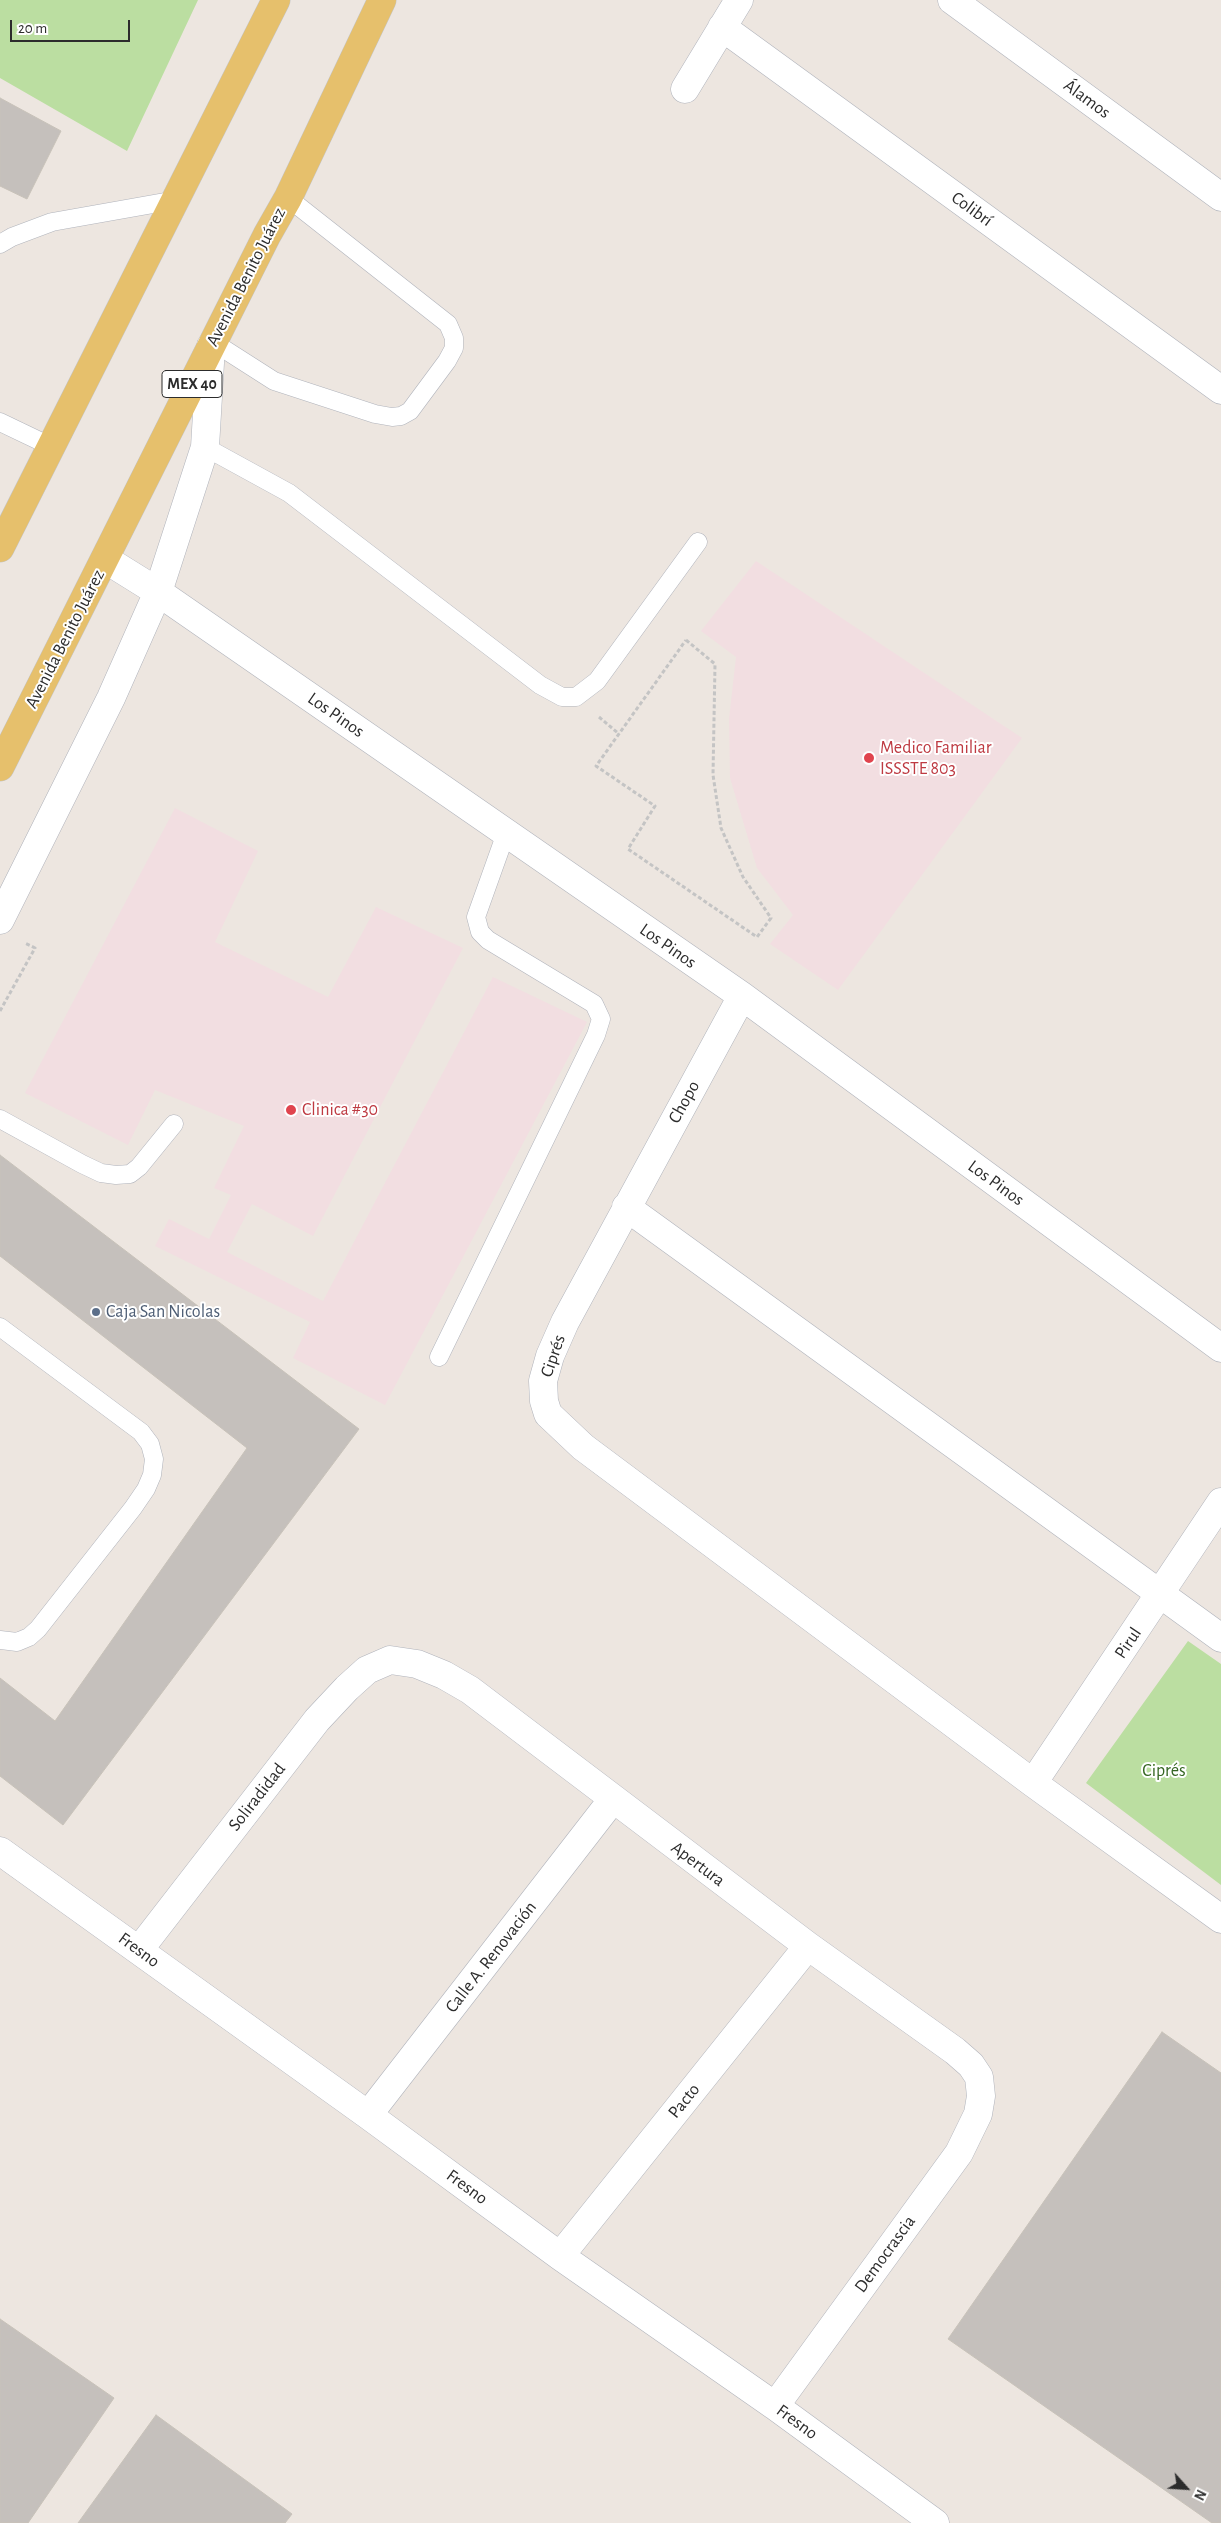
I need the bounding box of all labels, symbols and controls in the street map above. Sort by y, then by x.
scale bar [12,10,132,42]
text: 20 m [18,21,47,36]
street label: Álamos [1059,75,1115,123]
street label: Colibrí [947,187,997,231]
street label: Avenida Benito Juárez [202,204,290,350]
road number: MEX 40 [162,370,222,398]
street label: Avenida Benito Juárez [21,566,109,712]
street label: Los Pinos [304,688,368,742]
place label: Medico Familiar ISSSTE 803 [880,737,991,780]
marker: Medico Familiar ISSSTE 803 [862,751,876,765]
street label: Los Pinos [636,919,700,973]
street label: Chopo [664,1077,704,1127]
place label: Clinica #30 [302,1099,378,1121]
marker: Clinica #30 [284,1103,298,1117]
street label: Los Pinos [964,1155,1028,1211]
place label: Caja San Nicolas [106,1301,220,1323]
marker: Caja San Nicolas [90,1306,102,1318]
street label: Ciprés [536,1332,570,1380]
street label: Pirul [1110,1623,1146,1663]
street label: Soliradidad [224,1759,290,1835]
park label: Ciprés [1142,1760,1186,1782]
street label: Apertura [667,1837,729,1891]
street label: Calle A. Renovación [441,1897,541,2017]
street label: Fresno [114,1928,164,1972]
street label: Pacto [664,2079,704,2123]
street label: Fresno [442,2165,492,2209]
street label: Democrascia [850,2211,920,2297]
street label: Fresno [772,2400,822,2444]
north arrow [1161,2463,1211,2513]
text: N [1191,2487,1208,2502]

